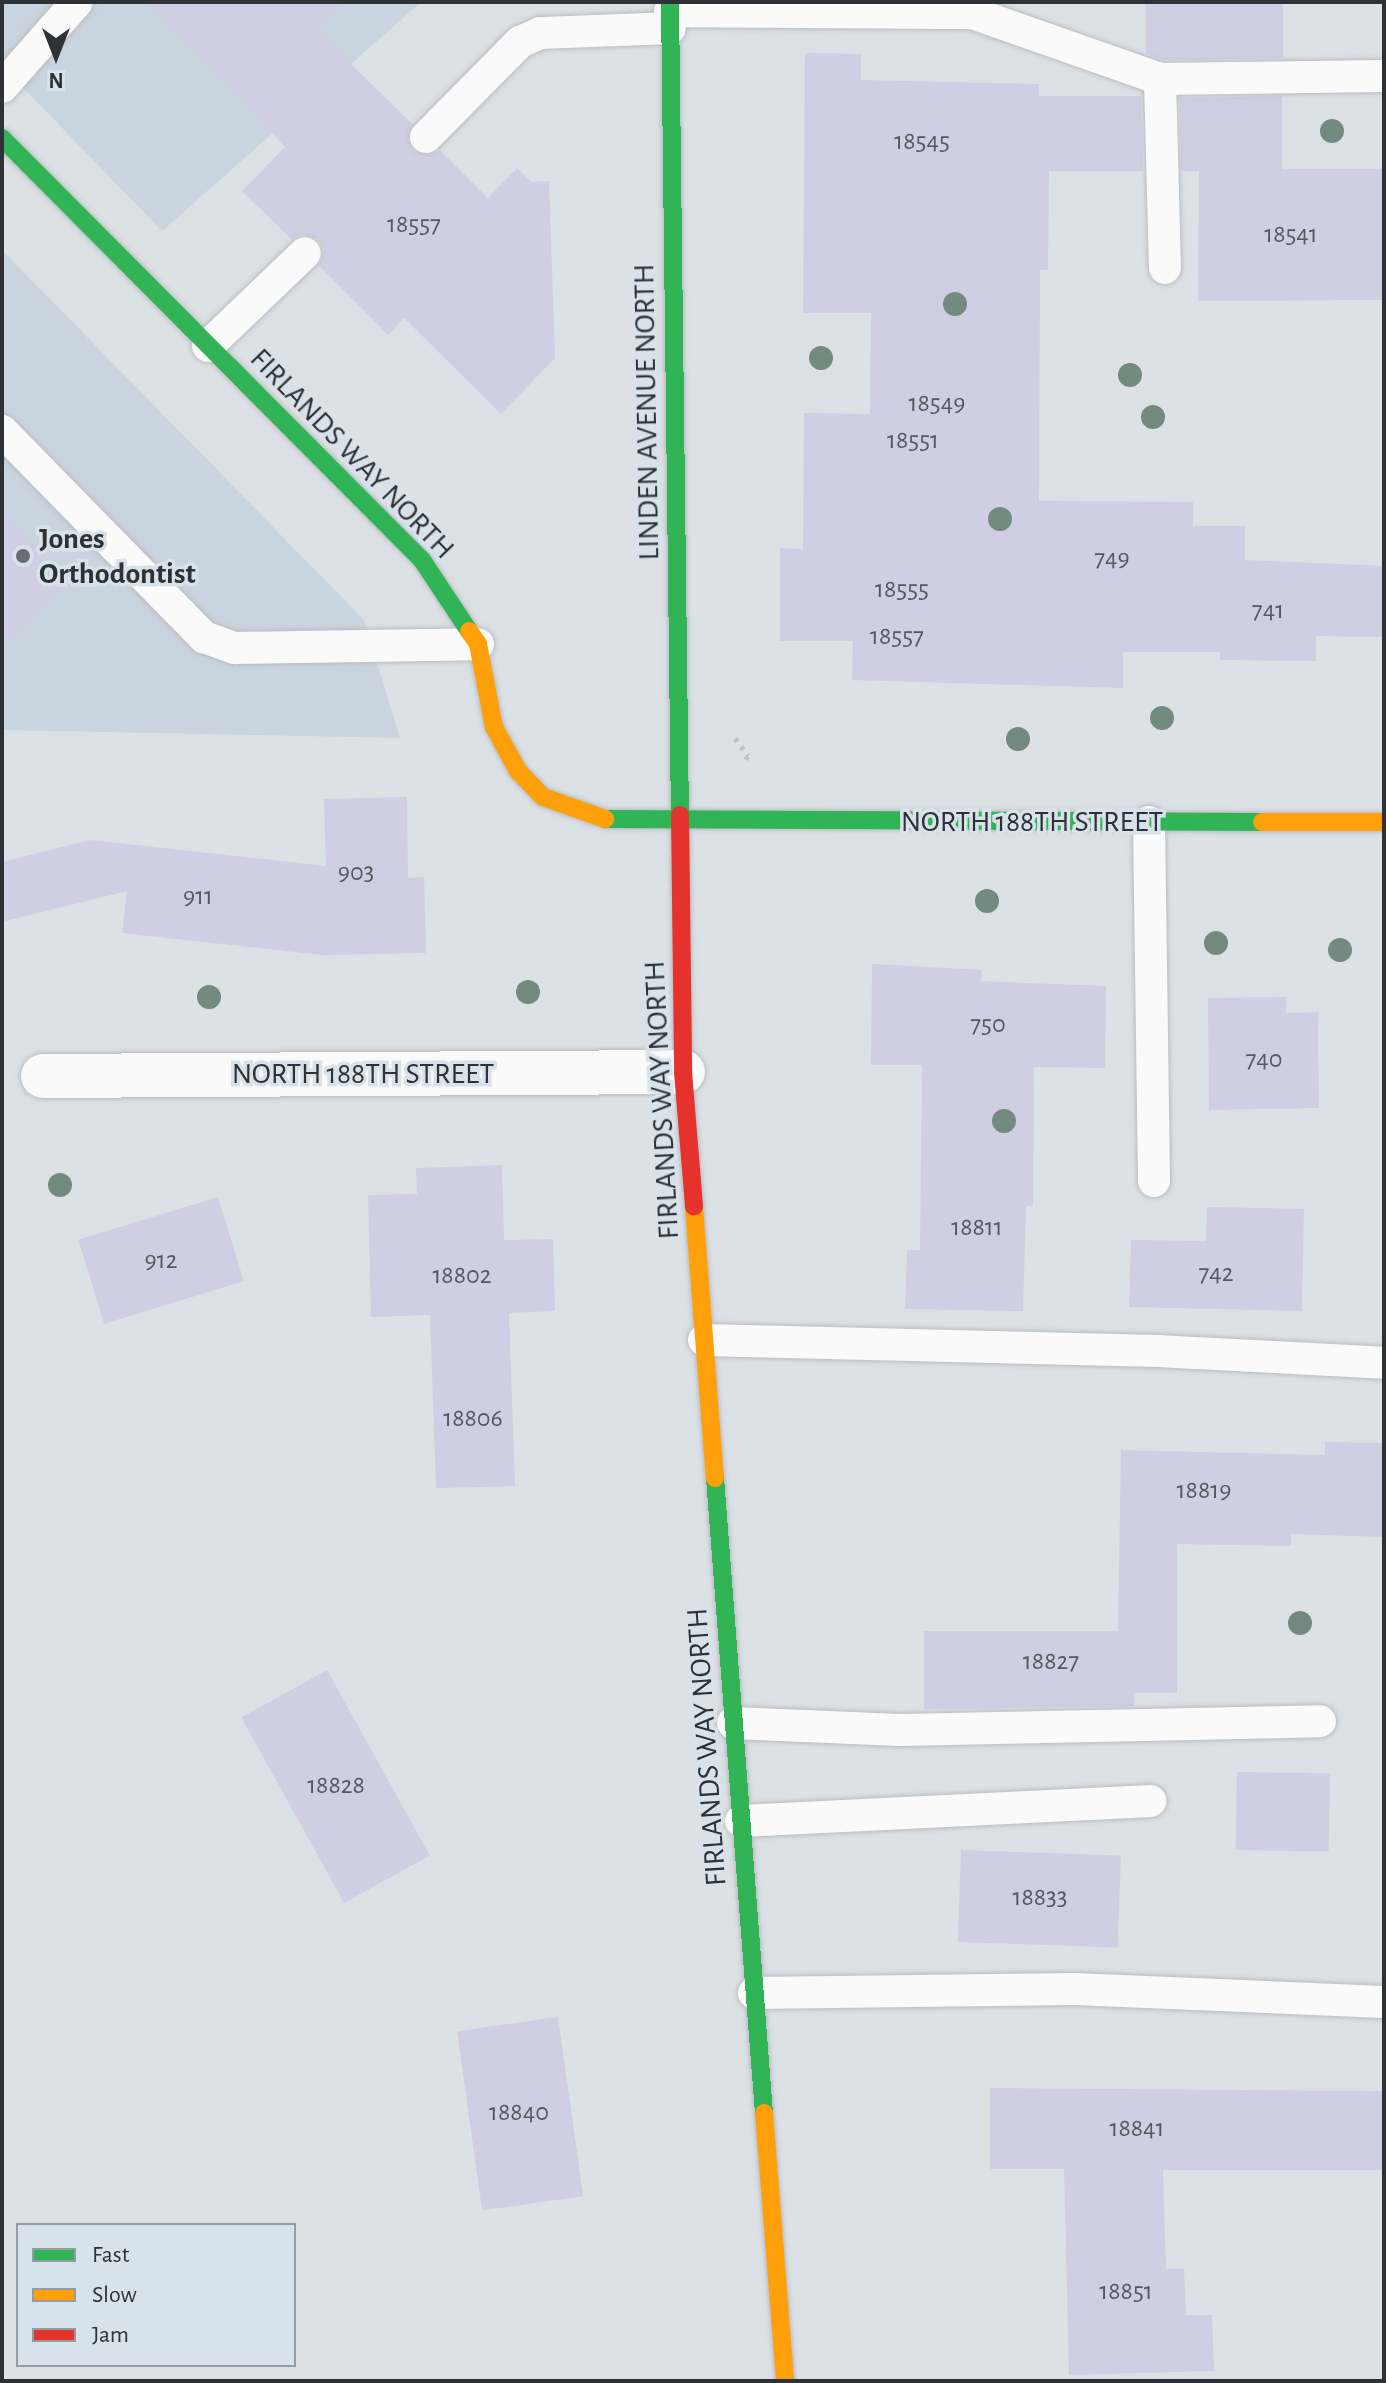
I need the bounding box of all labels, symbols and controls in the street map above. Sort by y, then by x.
north arrow [16,16,96,96]
text: N [48,69,64,91]
house number: 18545 [894,126,950,158]
house number: 18557 [387,209,441,241]
house number: 18541 [1264,219,1318,251]
street label: LINDEN AVENUE NORTH [626,263,668,561]
street label: FIRLANDS WAY NORTH [242,341,462,567]
house number: 18549 [909,388,965,420]
house number: 18551 [887,425,939,457]
place label: Jones Orthodontist [39,521,196,592]
house number: 749 [1094,543,1130,575]
marker: Jones Orthodontist [14,547,32,565]
house number: 18555 [875,574,929,606]
house number: 741 [1252,595,1284,627]
house number: 18557 [870,621,924,653]
street label: NORTH 188TH STREET [901,804,1163,840]
house number: 903 [338,857,374,889]
house number: 911 [183,881,213,913]
street label: FIRLANDS WAY NORTH [637,960,687,1240]
house number: 750 [970,1009,1006,1041]
house number: 740 [1245,1044,1283,1076]
street label: NORTH 188TH STREET [232,1056,494,1092]
house number: 18811 [951,1212,1003,1244]
house number: 912 [145,1245,177,1277]
house number: 742 [1198,1258,1234,1290]
house number: 18802 [432,1260,492,1292]
house number: 18806 [443,1403,503,1435]
house number: 18819 [1177,1475,1231,1507]
street label: FIRLANDS WAY NORTH [679,1607,735,1887]
house number: 18827 [1023,1646,1079,1678]
house number: 18828 [307,1770,365,1802]
house number: 18833 [1012,1882,1068,1914]
house number: 18840 [489,2097,549,2129]
house number: 18841 [1109,2113,1165,2145]
legend [16,2223,296,2367]
text: Fast [92,2243,129,2267]
house number: 18851 [1099,2276,1153,2308]
text: Slow [92,2283,137,2307]
text: Jam [92,2323,129,2347]

